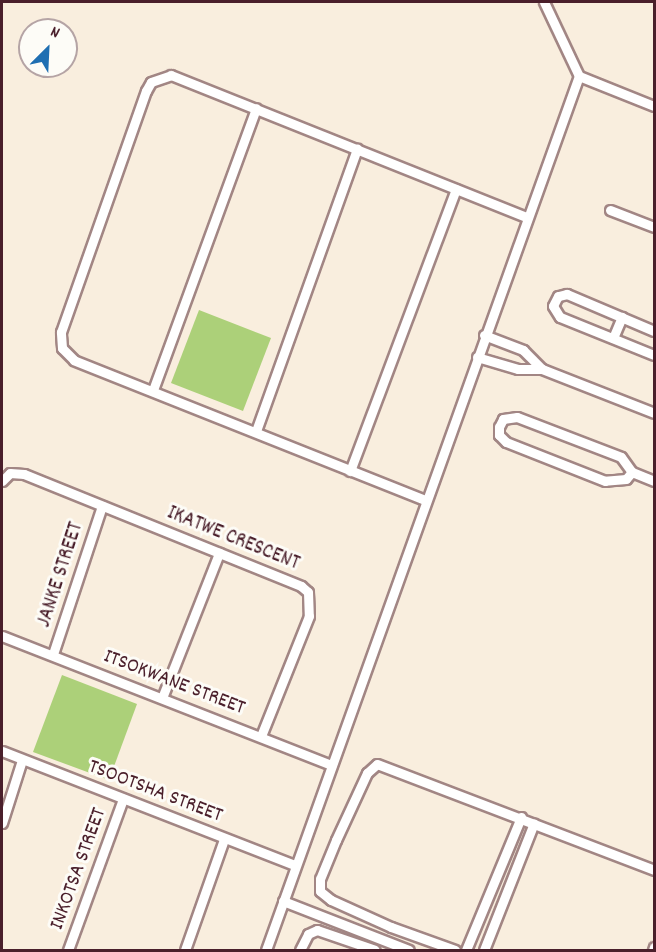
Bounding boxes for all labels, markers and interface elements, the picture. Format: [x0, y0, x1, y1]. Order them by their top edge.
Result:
north arrow [18, 18, 78, 78]
text: N [46, 21, 63, 45]
street label: IKATWE CRESCENT [163, 501, 303, 577]
street label: JANKE STREET [32, 519, 90, 631]
street label: ITSOKWANE STREET [100, 644, 248, 722]
street label: TSOOTSHA STREET [84, 755, 226, 829]
street label: INKOTSA STREET [45, 805, 113, 933]

